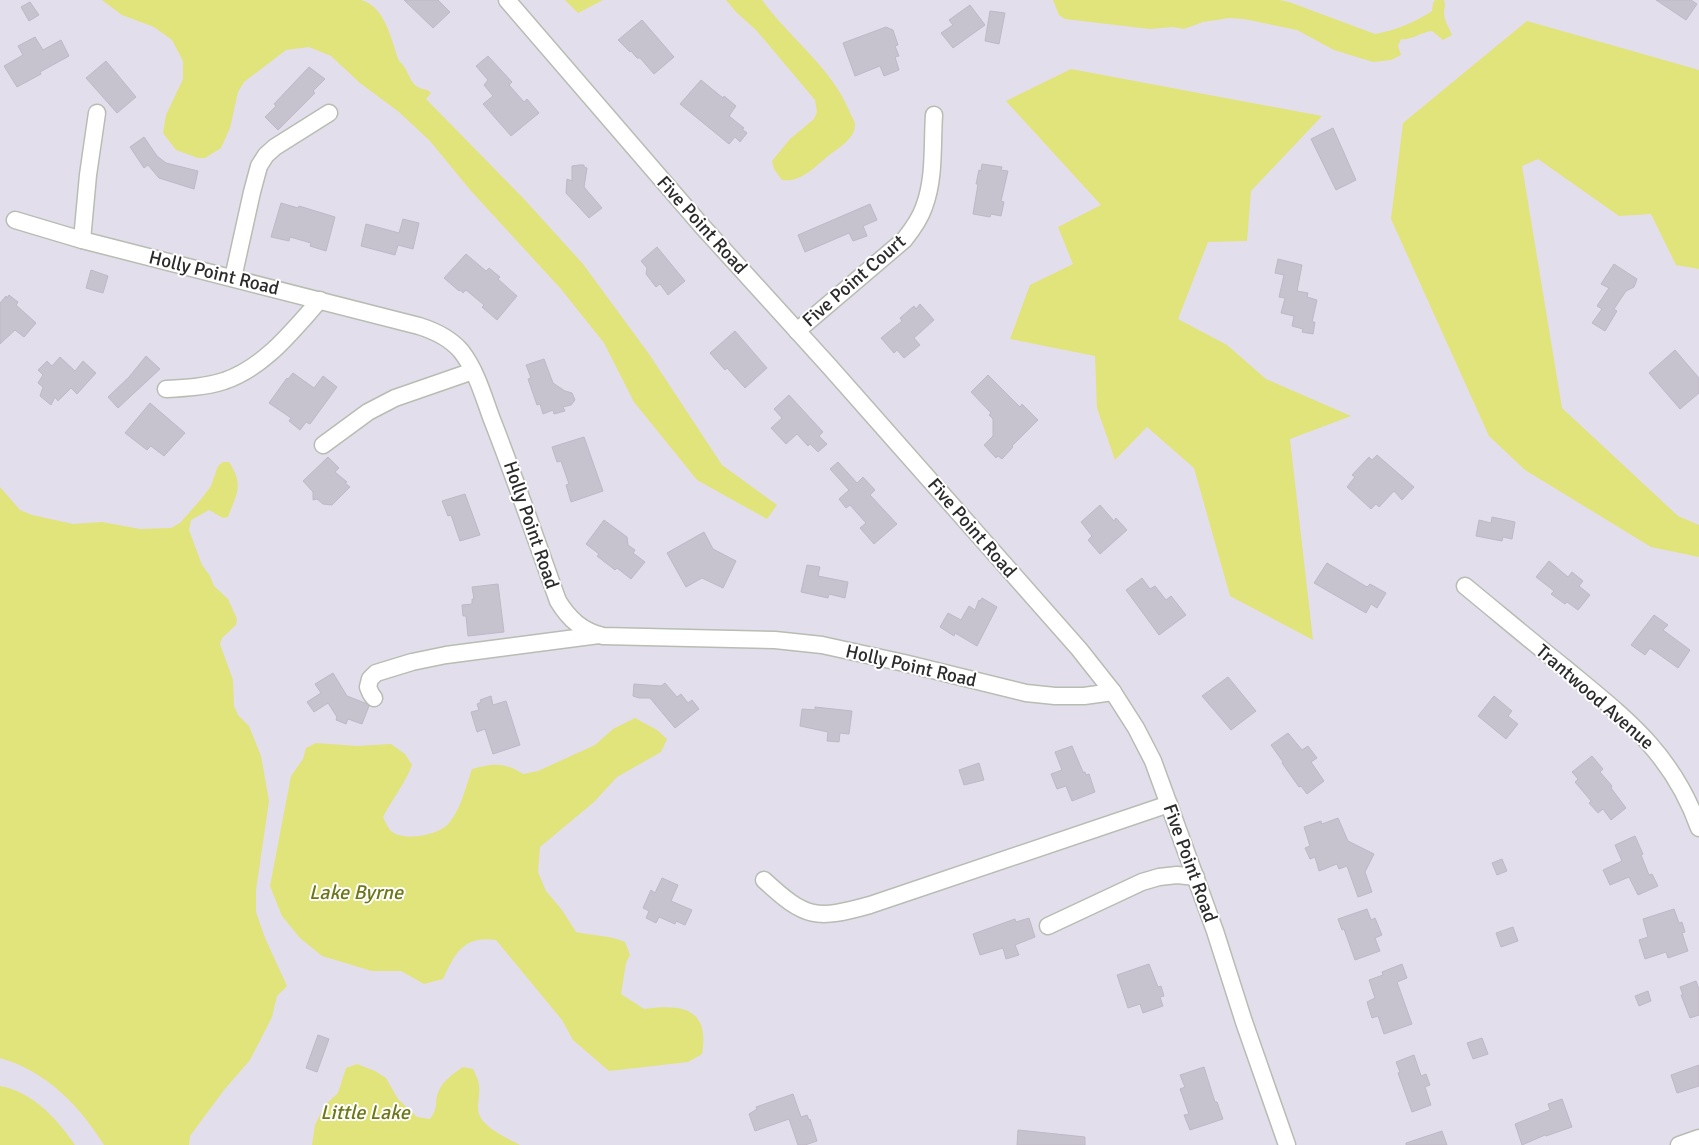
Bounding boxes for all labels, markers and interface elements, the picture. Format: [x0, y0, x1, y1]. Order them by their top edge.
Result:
street label: Five Point Road [652, 171, 752, 279]
street label: Five Point Court [797, 229, 911, 332]
street label: Holly Point Road [146, 245, 282, 301]
street label: Holly Point Road [498, 458, 564, 592]
street label: Five Point Road [922, 473, 1022, 583]
street label: Holly Point Road [843, 639, 979, 693]
street label: Trantwood Avenue [1531, 639, 1659, 755]
street label: Five Point Road [1157, 801, 1223, 925]
water label: Lake Byrne [309, 880, 404, 905]
water label: Little Lake [320, 1100, 411, 1125]

